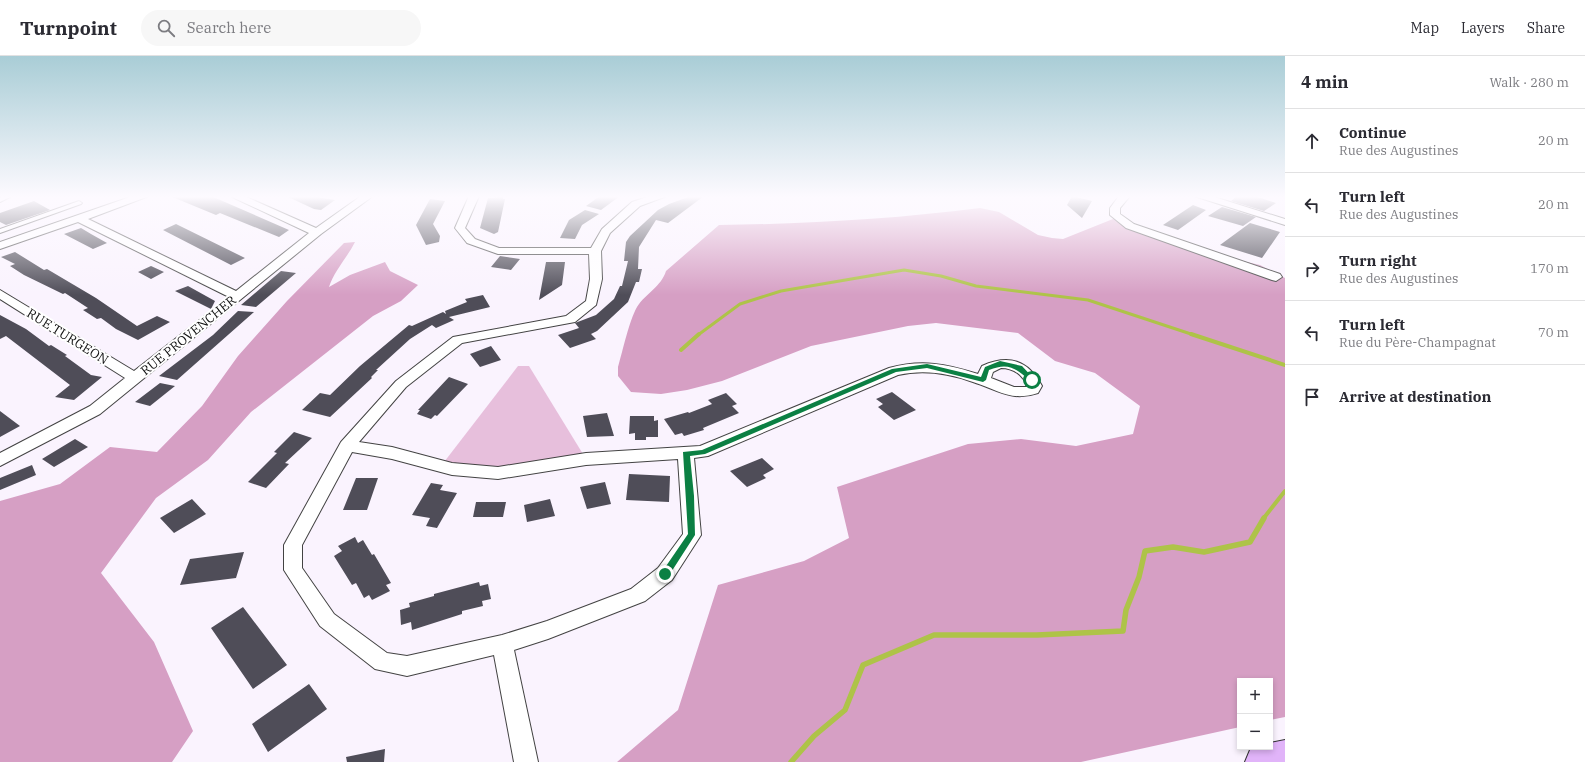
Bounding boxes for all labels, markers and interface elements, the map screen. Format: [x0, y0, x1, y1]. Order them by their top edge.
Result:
search box [141, 10, 421, 46]
text: Turnpoint [20, 16, 117, 40]
icon: search [155, 17, 177, 39]
text: Search here [187, 18, 271, 37]
text: Map [1411, 19, 1439, 37]
text: Layers [1461, 19, 1505, 37]
text: Share [1527, 19, 1565, 37]
text: 4 min [1301, 71, 1349, 93]
text: Walk · 280 m [1490, 74, 1569, 91]
text: Continue [1339, 123, 1406, 142]
icon: ahead [1301, 130, 1323, 152]
text: 20 m [1538, 132, 1569, 149]
text: Rue des Augustines [1339, 142, 1458, 159]
text: Turn left [1339, 187, 1405, 206]
icon: left [1301, 194, 1323, 216]
text: 20 m [1538, 196, 1569, 213]
text: Rue des Augustines [1339, 206, 1458, 223]
text: Turn right [1339, 251, 1417, 270]
icon: right [1301, 258, 1323, 280]
text: 170 m [1530, 260, 1569, 277]
text: Rue des Augustines [1339, 270, 1458, 287]
street label: RUE PROVENCHER [137, 291, 240, 379]
street label: RUE TURGEON [24, 305, 112, 368]
text: Turn left [1339, 315, 1405, 334]
icon: left [1301, 322, 1323, 344]
text: 70 m [1538, 324, 1569, 341]
text: Rue du Père-Champagnat [1339, 334, 1496, 351]
route start [1023, 371, 1041, 389]
icon: arrive [1301, 386, 1323, 408]
text: Arrive at destination [1339, 387, 1491, 406]
route end [656, 565, 674, 583]
map controls [1237, 678, 1273, 750]
button: + [1237, 678, 1273, 714]
button: − [1237, 714, 1273, 750]

